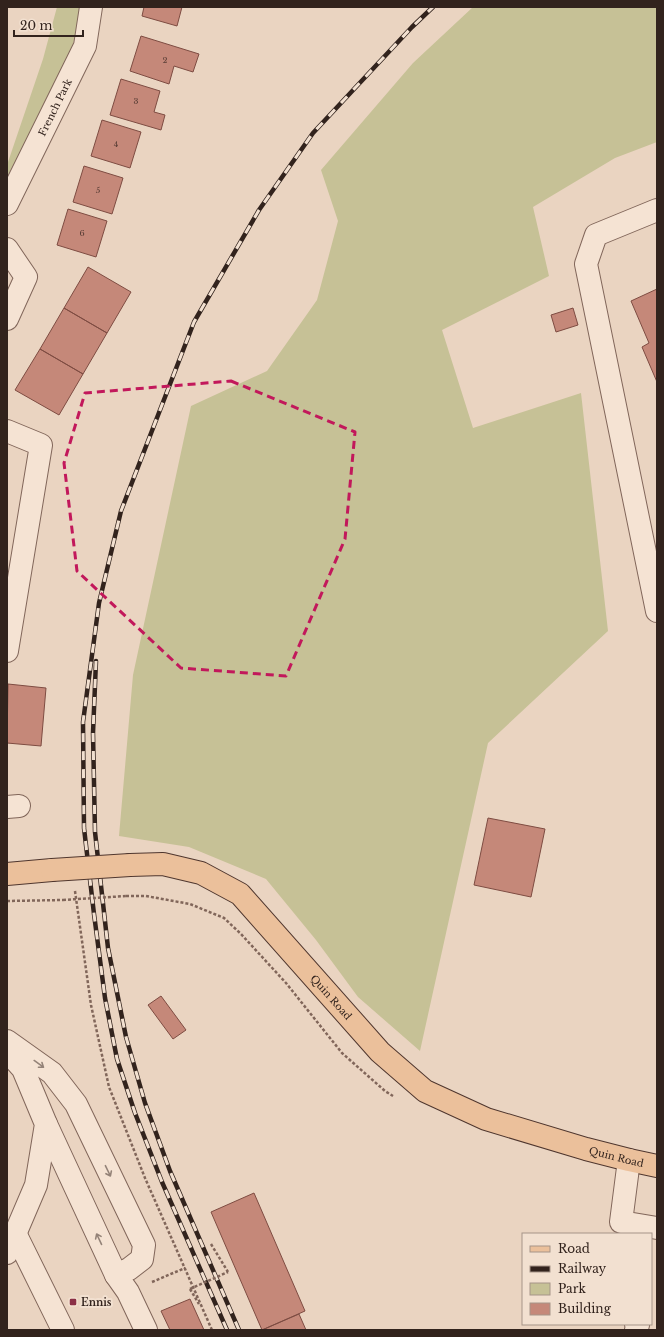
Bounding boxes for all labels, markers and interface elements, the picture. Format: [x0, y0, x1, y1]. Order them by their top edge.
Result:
scale bar [14, 12, 83, 38]
text: 20 m [20, 18, 52, 33]
house number: 2 [163, 55, 168, 65]
street label: French Park [35, 76, 75, 138]
house number: 3 [134, 96, 139, 106]
house number: 4 [114, 139, 119, 149]
house number: 5 [96, 185, 101, 195]
house number: 6 [79, 228, 85, 238]
street label: Quin Road [308, 972, 355, 1022]
one-way arrow [33, 1059, 44, 1068]
street label: Quin Road [588, 1144, 645, 1170]
one-way arrow [105, 1165, 112, 1177]
legend [522, 1233, 652, 1325]
one-way arrow [95, 1234, 102, 1246]
text: Road [558, 1241, 590, 1256]
text: Railway [558, 1261, 607, 1276]
text: Park [558, 1281, 586, 1296]
place label: Ennis [81, 1296, 112, 1309]
marker: Ennis [68, 1297, 78, 1307]
text: Building [558, 1301, 612, 1316]

